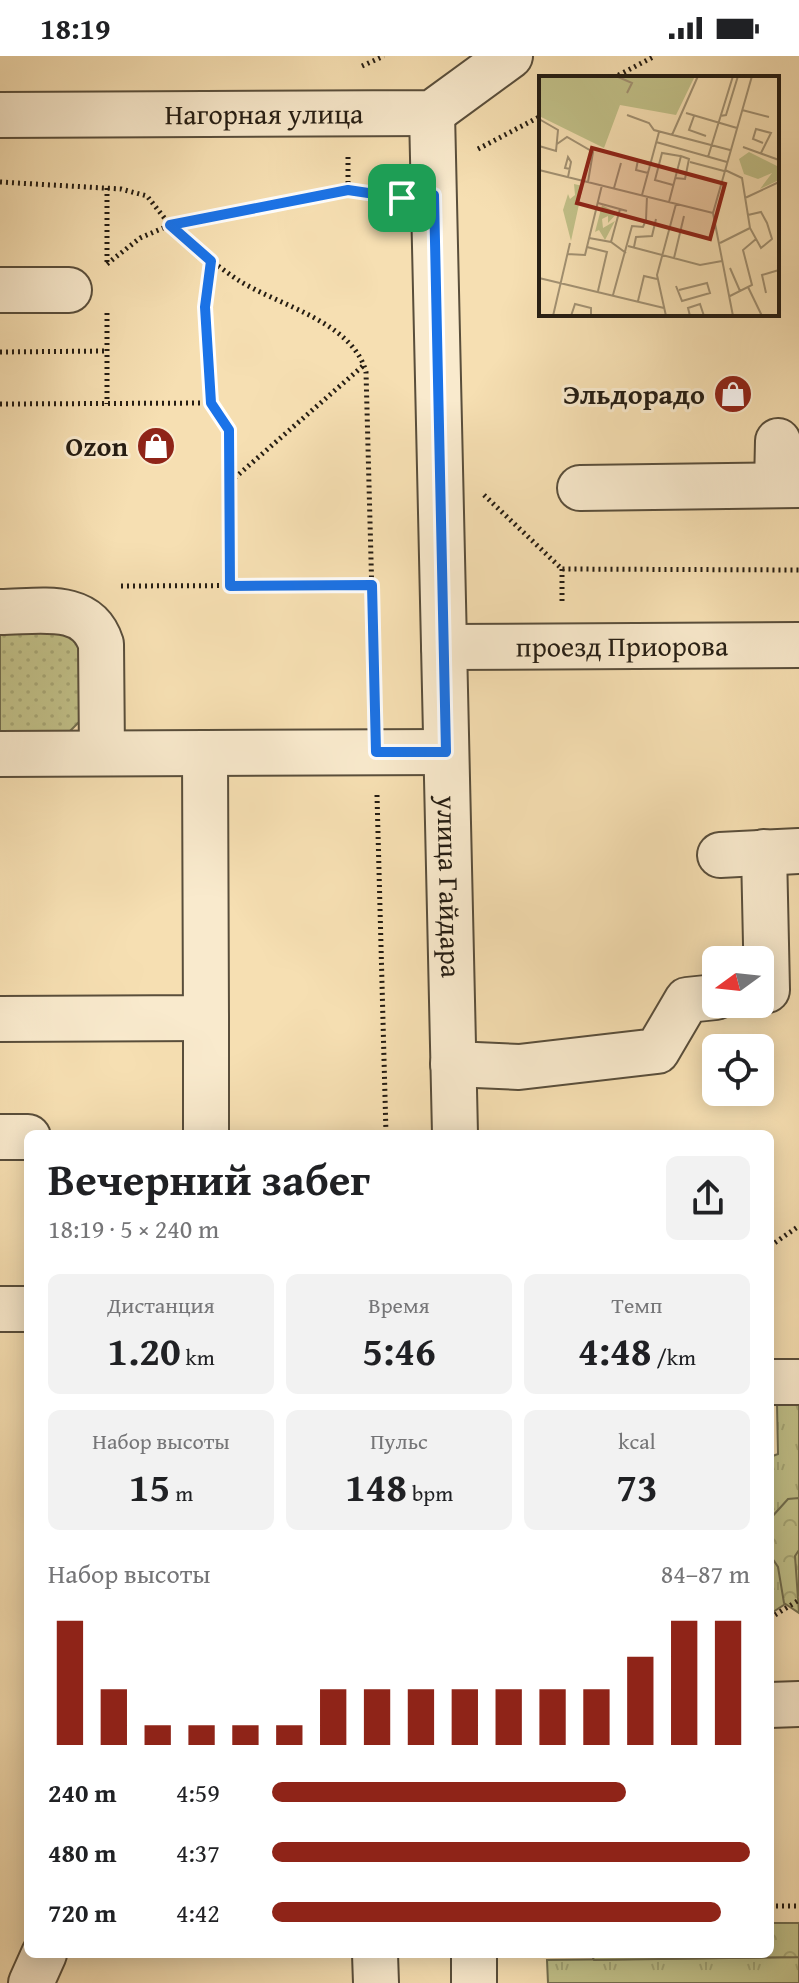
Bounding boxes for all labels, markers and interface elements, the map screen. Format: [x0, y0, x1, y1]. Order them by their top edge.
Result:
text: 18:19 [40, 6, 111, 50]
inset map [539, 76, 779, 316]
street label: Нагорная улица [165, 92, 364, 134]
pin [368, 164, 436, 232]
icon: arrive [380, 176, 424, 220]
place label: Эльдорадо [563, 373, 705, 414]
shop icon: Эльдорадо [712, 373, 754, 415]
place label: Ozon [66, 425, 128, 466]
shop icon: Ozon [135, 425, 177, 467]
street label: проезд Приорова [516, 624, 729, 667]
street label: улица Гайдара [427, 794, 472, 979]
north arrow [702, 946, 774, 1018]
map controls [702, 946, 774, 1106]
button: locate [702, 1034, 774, 1106]
text: Вечерний забег [48, 1147, 370, 1211]
button: share [666, 1156, 750, 1240]
text: 18:19 · 5 × 240 m [48, 1209, 219, 1248]
text: Дистанция [107, 1289, 215, 1321]
text: Время [368, 1289, 430, 1321]
text: Темп [612, 1289, 662, 1321]
text: 1.20 [107, 1321, 181, 1380]
text: 5:46 [362, 1321, 436, 1380]
text: 4:48 [578, 1321, 652, 1380]
text: km [181, 1341, 215, 1373]
text: /km [652, 1341, 696, 1373]
text: Набор высоты [92, 1425, 230, 1457]
text: Пульс [370, 1425, 428, 1457]
text: kcal [618, 1425, 656, 1457]
text: 15 [129, 1457, 170, 1516]
text: 148 [345, 1457, 407, 1516]
text: 73 [616, 1457, 658, 1516]
text: m [170, 1477, 193, 1509]
text: bpm [407, 1477, 453, 1509]
text: Набор высоты [48, 1554, 210, 1593]
text: 84–87 m [661, 1554, 750, 1593]
text: 240 m [48, 1773, 116, 1812]
text: 4:59 [176, 1773, 220, 1812]
text: 480 m [48, 1833, 116, 1872]
text: 4:37 [176, 1833, 220, 1872]
text: 720 m [48, 1893, 116, 1932]
text: 4:42 [176, 1893, 220, 1932]

